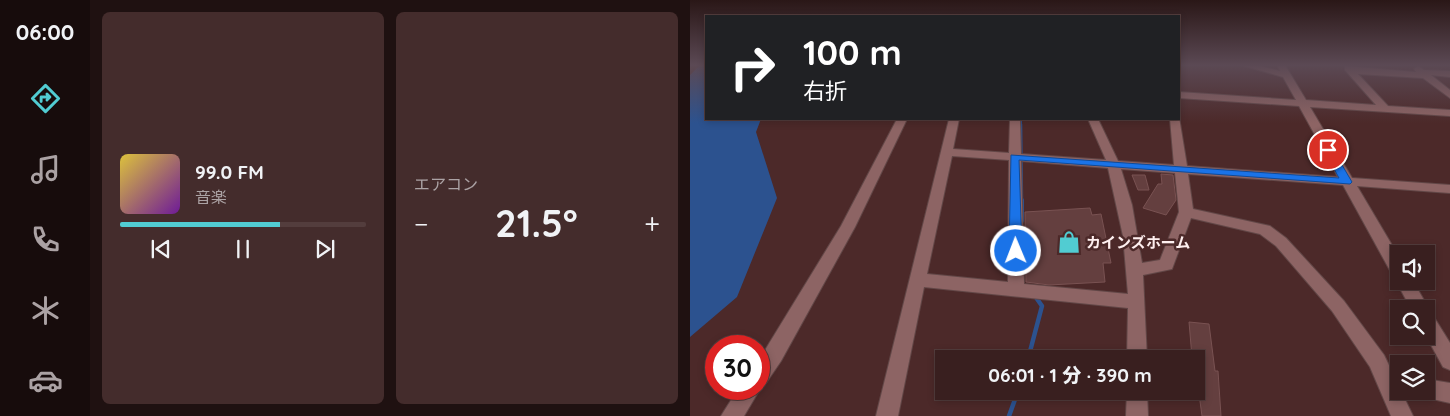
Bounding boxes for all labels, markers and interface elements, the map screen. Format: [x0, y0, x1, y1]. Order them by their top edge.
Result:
text: 06:00 [16, 18, 74, 46]
text: 100 m [803, 30, 902, 74]
icon: right [720, 35, 785, 100]
text: 右折 [803, 77, 847, 105]
icon: directions [28, 81, 63, 116]
pin [1307, 129, 1349, 171]
icon: arrive [1314, 136, 1342, 164]
icon: music [28, 152, 63, 187]
text: 99.0 FM [195, 160, 264, 184]
text: エアコン [414, 174, 478, 194]
text: 音楽 [195, 187, 227, 207]
text: 21.5° [495, 199, 578, 247]
text: − [414, 206, 429, 241]
text: + [644, 206, 660, 241]
icon: phone [28, 222, 63, 257]
position arrow [989, 224, 1041, 276]
shop icon: カインズホーム [1056, 229, 1082, 255]
place label: カインズホーム [1086, 233, 1190, 252]
icon: previous [147, 235, 175, 263]
icon: pause [229, 235, 257, 263]
icon: next [311, 235, 339, 263]
map controls [1390, 245, 1435, 400]
button: sound [1390, 245, 1435, 290]
icon: climate [28, 293, 63, 328]
button: search [1390, 300, 1435, 345]
speed limit sign: 30 [705, 335, 770, 400]
button: layers [1390, 355, 1435, 400]
icon: car [28, 363, 63, 398]
text: 06:01 · 1 分 · 390 m [988, 363, 1152, 387]

